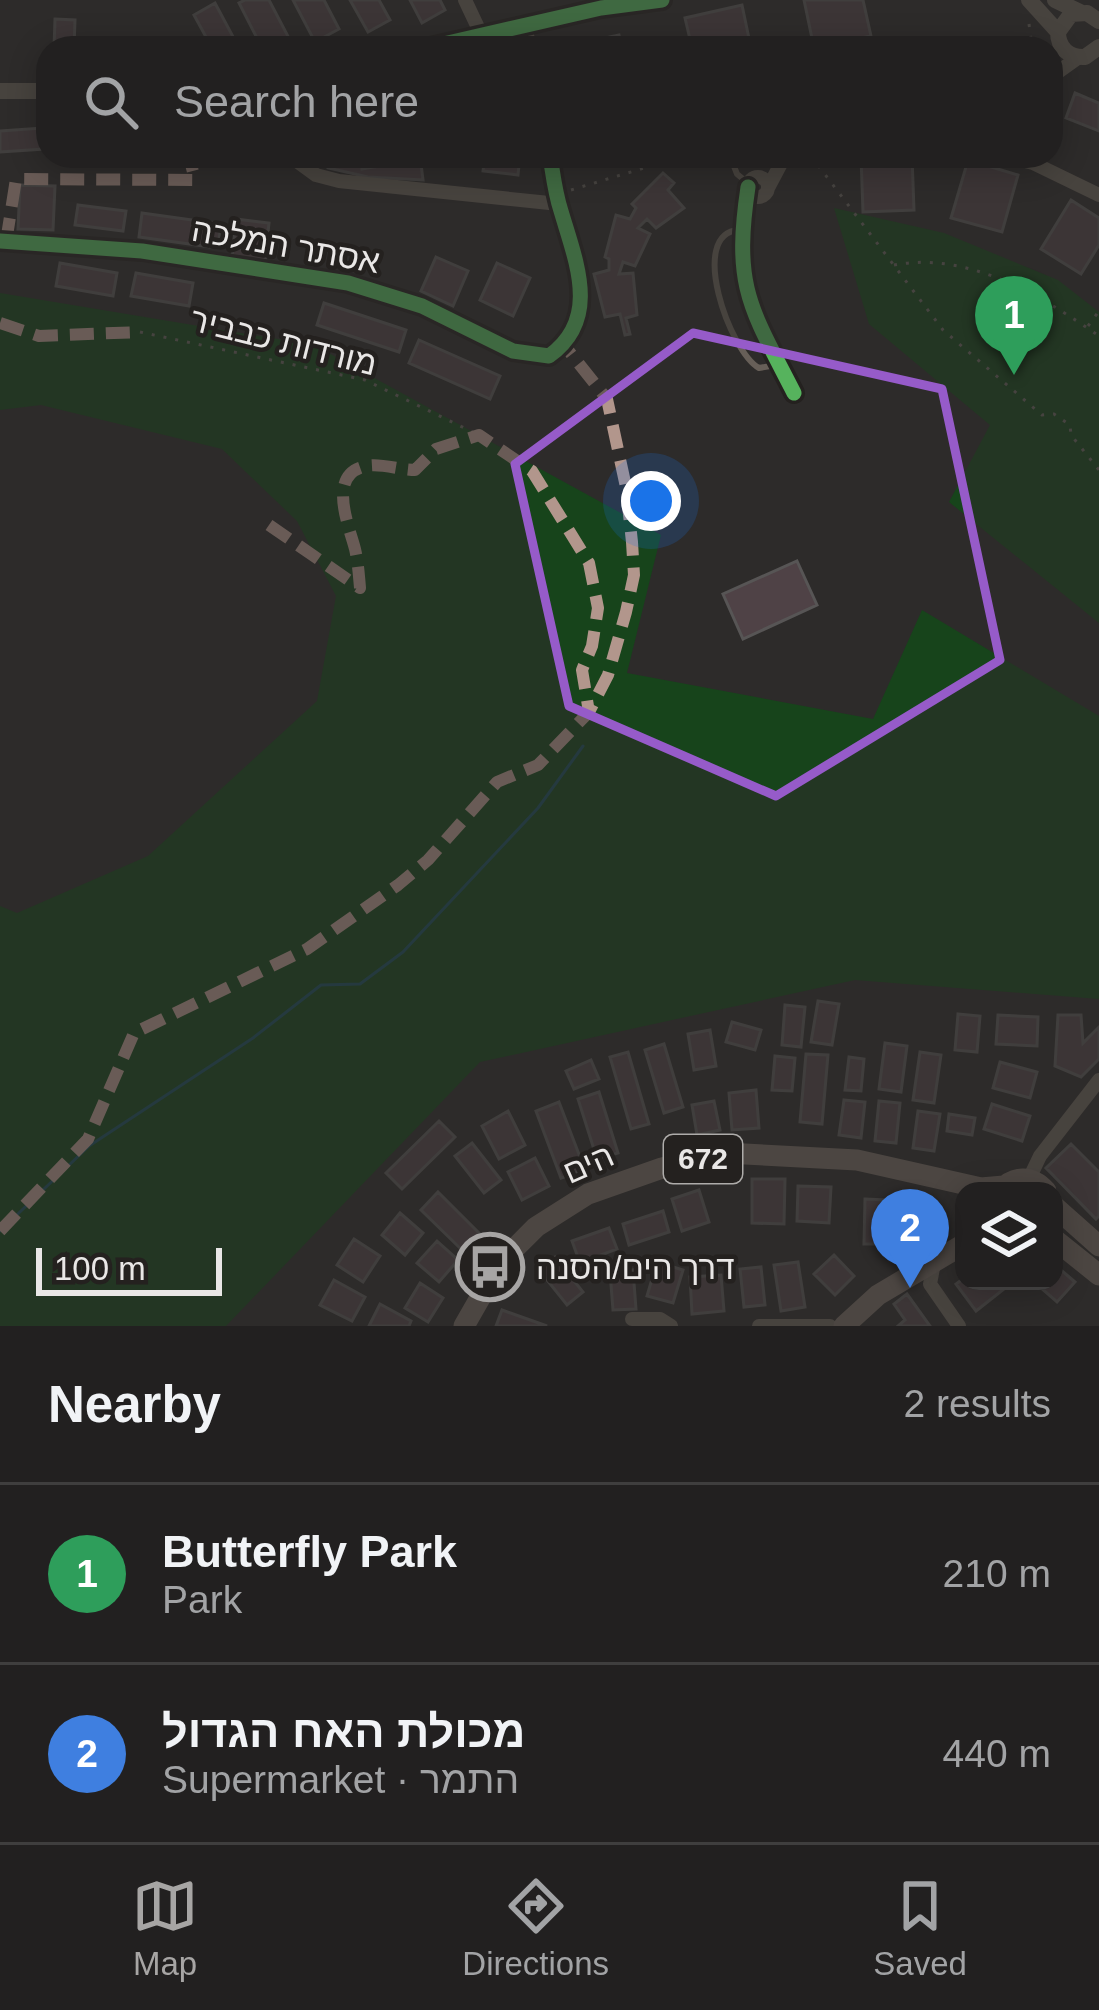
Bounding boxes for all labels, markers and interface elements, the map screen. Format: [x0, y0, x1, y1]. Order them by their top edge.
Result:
search box [36, 36, 1063, 168]
icon: search [78, 69, 144, 135]
text: Search here [174, 76, 419, 127]
street label: אסתר המלכה [189, 211, 383, 280]
pin: 1 [975, 276, 1053, 375]
street label: מורדות כבביר [187, 300, 381, 383]
your location [621, 471, 681, 531]
road number: 672 [664, 1135, 742, 1183]
street label: הים [557, 1136, 619, 1191]
map controls [955, 1182, 1063, 1290]
button: layers [955, 1182, 1063, 1290]
pin: 2 [871, 1189, 949, 1288]
bus stop icon: דרך הים/הסנה [455, 1232, 525, 1302]
scale bar [36, 1242, 222, 1295]
place label: דרך הים/הסנה [536, 1249, 734, 1286]
text: 100 m [54, 1250, 146, 1287]
text: Nearby [48, 1376, 221, 1433]
text: 2 results [904, 1382, 1051, 1425]
text: Butterfly Park [162, 1526, 457, 1577]
text: 1 [76, 1552, 98, 1595]
text: 210 m [943, 1552, 1051, 1595]
text: Park [162, 1578, 242, 1621]
text: מכולת האח הגדול [162, 1706, 525, 1757]
text: 2 [76, 1732, 98, 1775]
text: 440 m [943, 1732, 1051, 1775]
text: Supermarket · התמר [162, 1758, 519, 1801]
tab: Map [132, 1873, 198, 1983]
tab: Directions [462, 1873, 609, 1983]
tab: Saved [873, 1873, 967, 1983]

